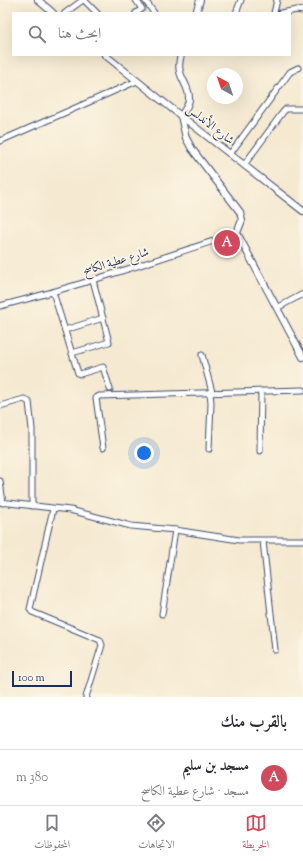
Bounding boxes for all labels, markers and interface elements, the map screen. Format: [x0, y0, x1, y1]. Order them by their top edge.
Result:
search box [12, 12, 291, 56]
icon: search [26, 23, 48, 45]
text: ابحث هنا [58, 24, 101, 45]
north arrow [207, 68, 243, 104]
street label: شارع الأندلس [182, 100, 239, 150]
pin: A [214, 228, 240, 258]
street label: شارع عطية الكاسح [81, 243, 152, 282]
your location [134, 443, 154, 463]
scale bar [12, 669, 72, 688]
text: 100 m [18, 670, 45, 686]
text: بالقرب منك [221, 711, 287, 735]
text: مسجد بن سليم [182, 756, 249, 777]
text: 380 m [16, 769, 48, 787]
text: A [269, 769, 279, 787]
text: مسجد · شارع عطية الكاسح [141, 783, 249, 801]
tab: المحفوظات [34, 812, 70, 855]
tab: الاتجاهات [138, 812, 175, 855]
tab: الخريطة [242, 812, 269, 855]

